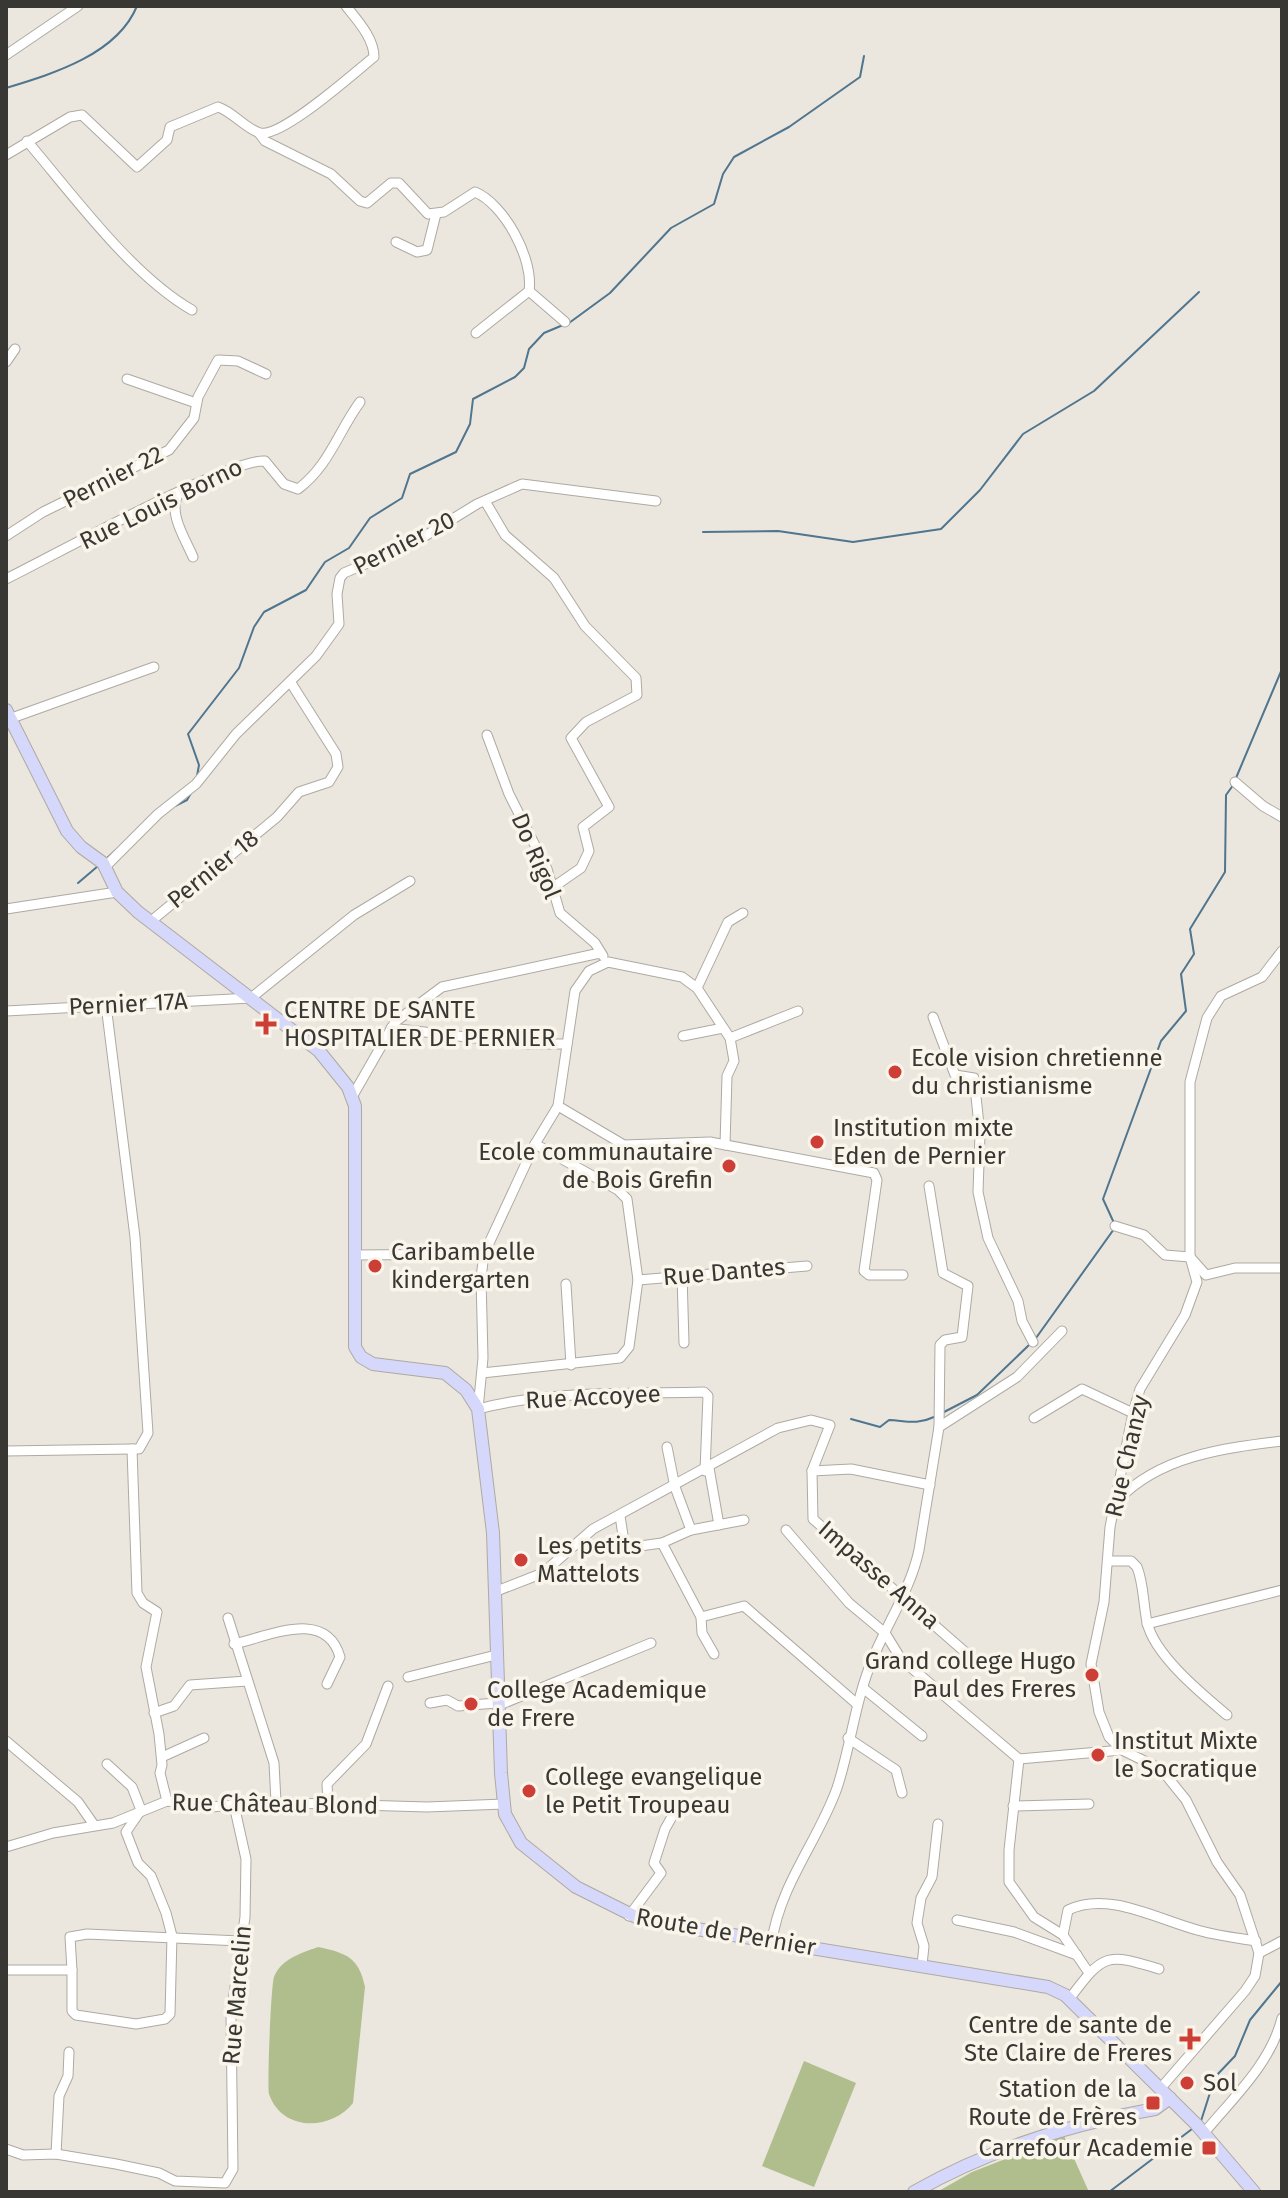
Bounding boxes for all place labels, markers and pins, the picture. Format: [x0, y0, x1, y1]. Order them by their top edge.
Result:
place label: CENTRE DE SANTE HOSPITALIER DE PERNIER [284, 996, 556, 1052]
marker: CENTRE DE SANTE HOSPITALIER DE PERNIER [255, 1013, 277, 1035]
place label: Ecole vision chretienne du christianisme [911, 1044, 1163, 1100]
marker: Ecole vision chretienne du christianisme [886, 1063, 904, 1081]
place label: Institution mixte Eden de Pernier [833, 1114, 1014, 1170]
marker: Institution mixte Eden de Pernier [808, 1133, 826, 1151]
place label: Ecole communautaire de Bois Grefin [478, 1138, 713, 1194]
marker: Ecole communautaire de Bois Grefin [720, 1157, 738, 1175]
place label: Caribambelle kindergarten [391, 1238, 535, 1294]
marker: Caribambelle kindergarten [366, 1257, 384, 1275]
place label: Les petits Mattelots [537, 1532, 642, 1588]
marker: Les petits Mattelots [512, 1551, 530, 1569]
place label: Grand college Hugo Paul des Freres [865, 1647, 1076, 1703]
marker: Grand college Hugo Paul des Freres [1083, 1666, 1101, 1684]
place label: College Academique de Frere [487, 1676, 707, 1732]
marker: College Academique de Frere [462, 1695, 480, 1713]
place label: Institut Mixte le Socratique [1114, 1727, 1258, 1783]
marker: Institut Mixte le Socratique [1089, 1746, 1107, 1764]
place label: College evangelique le Petit Troupeau [545, 1763, 762, 1819]
marker: College evangelique le Petit Troupeau [520, 1782, 538, 1800]
place label: Centre de sante de Ste Claire de Freres [964, 2011, 1172, 2067]
marker: Centre de sante de Ste Claire de Freres [1179, 2028, 1201, 2050]
place label: Sol [1203, 2069, 1237, 2097]
marker: Sol [1178, 2074, 1196, 2092]
place label: Station de la Route de Frères [968, 2075, 1137, 2131]
marker: Station de la Route de Frères [1144, 2094, 1162, 2112]
place label: Carrefour Academie [979, 2134, 1193, 2162]
marker: Carrefour Academie [1200, 2139, 1218, 2157]

